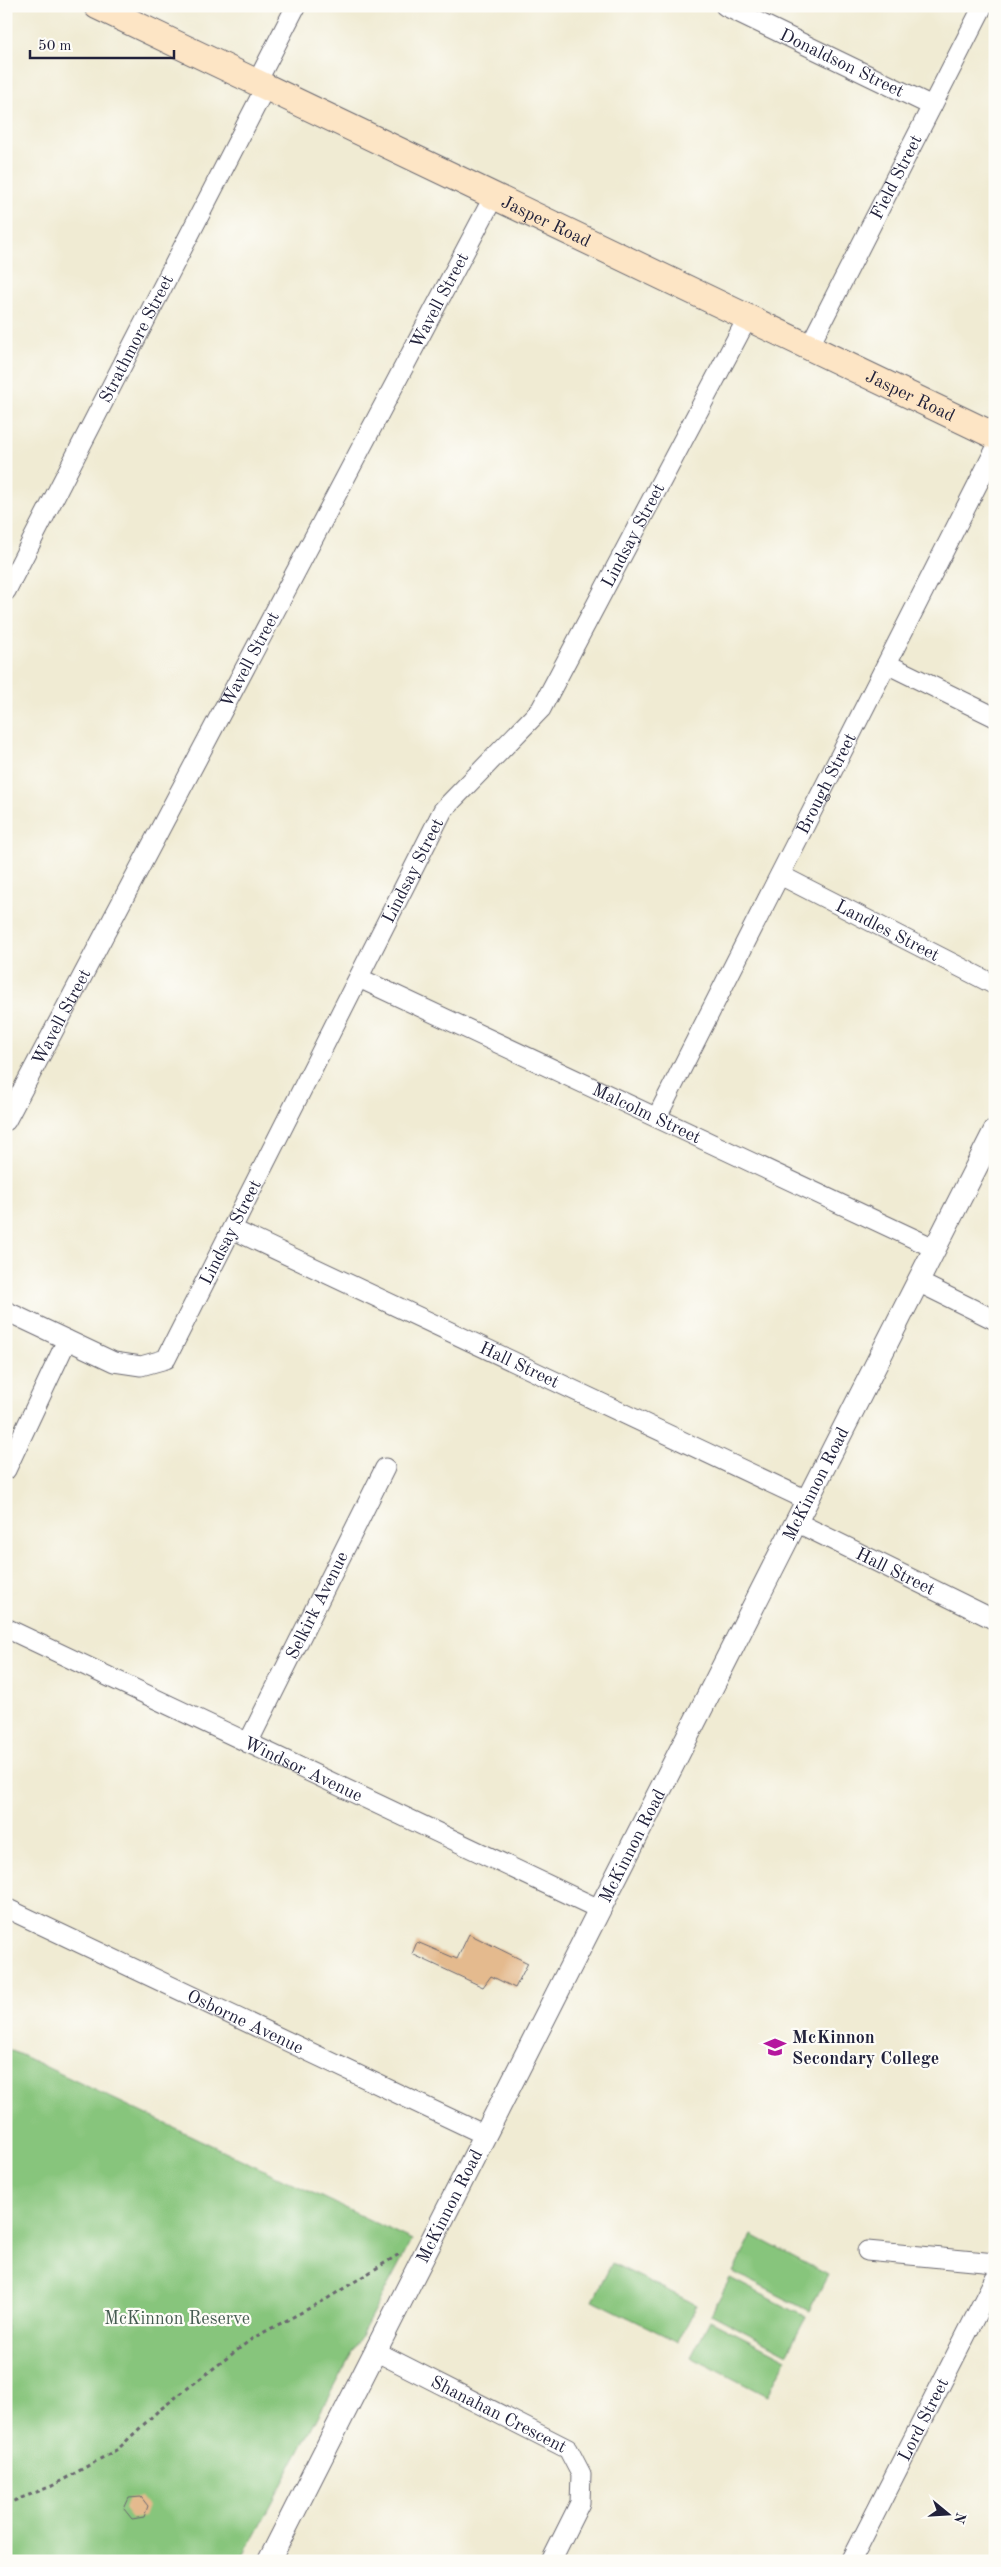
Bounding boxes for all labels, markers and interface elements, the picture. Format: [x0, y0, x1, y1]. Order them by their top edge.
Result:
street label: Donaldson Street [777, 26, 906, 101]
scale bar [30, 28, 174, 60]
text: 50 m [38, 39, 72, 54]
street label: Field Street [868, 132, 926, 223]
street label: Jasper Road [498, 193, 593, 251]
street label: Wavell Street [407, 250, 473, 352]
street label: Strathmore Street [96, 272, 177, 406]
street label: Jasper Road [863, 367, 958, 425]
street label: Lindsay Street [599, 481, 668, 591]
street label: Wavell Street [218, 609, 283, 711]
street label: Brough Street [794, 730, 860, 837]
street label: Lindsay Street [380, 815, 447, 926]
street label: Landles Street [832, 897, 942, 965]
street label: Wavell Street [29, 966, 95, 1068]
street label: Malcolm Street [589, 1081, 703, 1147]
street label: Lindsay Street [197, 1177, 265, 1288]
street label: Hall Street [477, 1339, 562, 1392]
street label: McKinnon Road [780, 1424, 853, 1544]
street label: Hall Street [853, 1545, 938, 1599]
street label: Selkirk Avenue [283, 1549, 352, 1662]
street label: Windsor Avenue [241, 1734, 365, 1806]
street label: McKinnon Road [596, 1787, 669, 1906]
street label: Osborne Avenue [184, 1987, 306, 2058]
place label: McKinnon Secondary College [792, 2029, 939, 2068]
school or university icon: McKinnon Secondary College [762, 2034, 788, 2060]
street label: McKinnon Road [414, 2147, 486, 2266]
park label: McKinnon Reserve [104, 2310, 250, 2328]
street label: Shanahan Crescent [428, 2373, 569, 2457]
street label: Lord Street [895, 2375, 953, 2464]
north arrow [924, 2490, 974, 2540]
text: N [951, 2510, 968, 2525]

